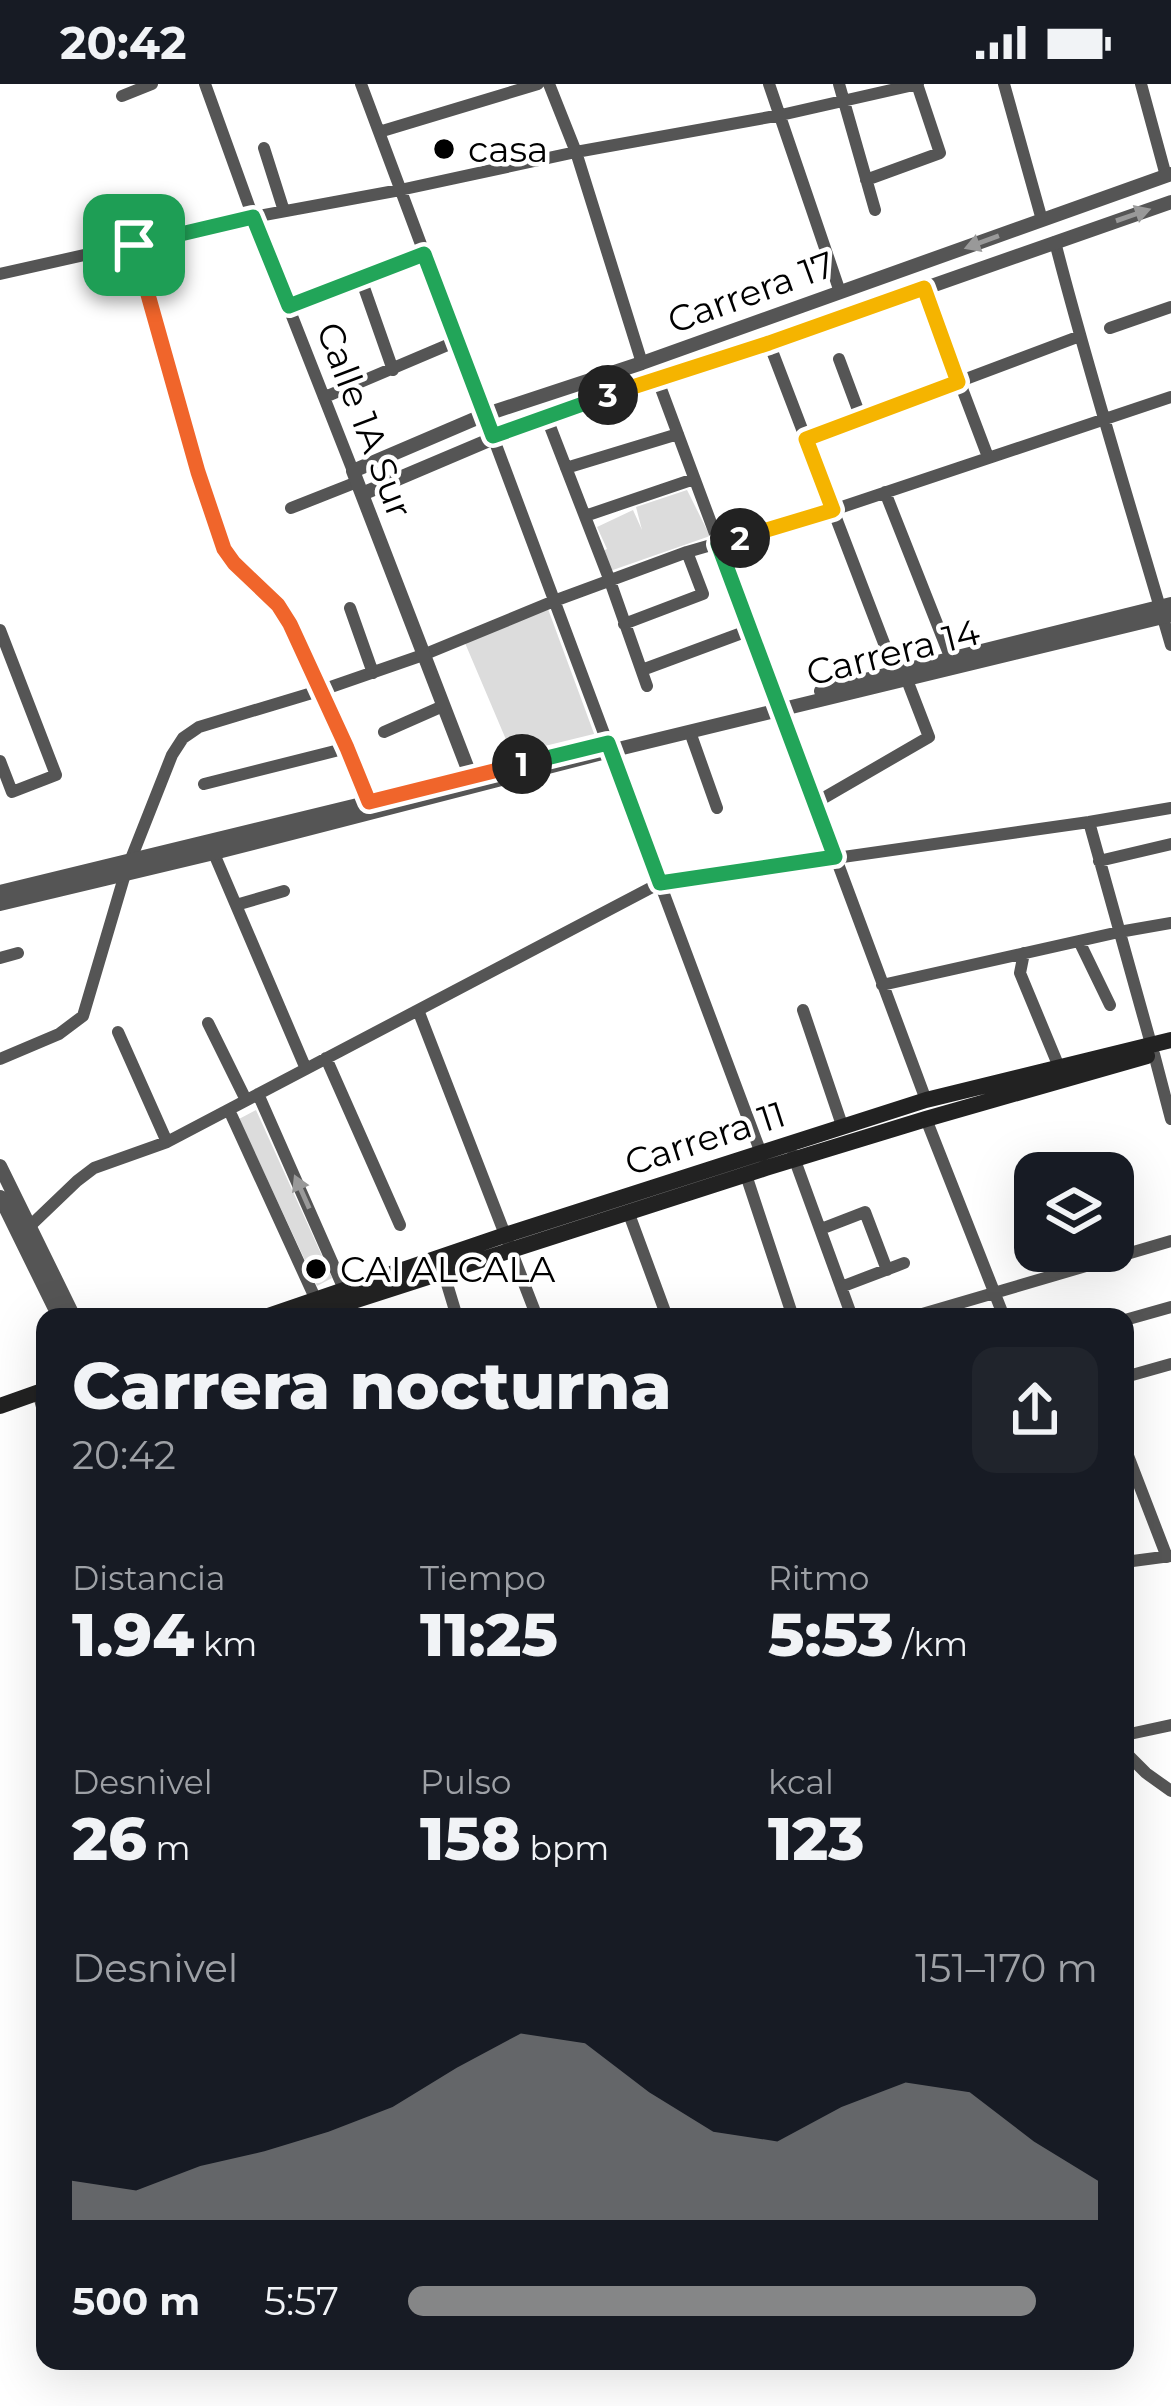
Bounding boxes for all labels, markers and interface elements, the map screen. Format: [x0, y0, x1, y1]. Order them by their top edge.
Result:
text: 20:42 [60, 15, 186, 70]
place label: casa [468, 127, 548, 171]
marker: casa [431, 136, 457, 162]
pin [83, 194, 185, 296]
one-way arrow [1116, 205, 1152, 224]
icon: arrive [101, 212, 167, 278]
one-way arrow [963, 234, 999, 252]
street label: Carrera 17 [662, 242, 840, 342]
street label: Calle 1A Sur [308, 316, 422, 524]
pin: 3 [578, 365, 638, 425]
text: 3 [598, 375, 618, 415]
pin: 2 [710, 508, 770, 568]
text: 2 [730, 518, 750, 558]
street label: Carrera 14 [802, 609, 984, 695]
pin: 1 [492, 734, 552, 794]
text: 1 [516, 744, 528, 784]
street label: Carrera 11 [619, 1091, 791, 1185]
map controls [1014, 1152, 1134, 1272]
button: layers [1014, 1152, 1134, 1272]
one-way arrow [291, 1174, 311, 1209]
place label: CAI ALCALA [340, 1247, 555, 1291]
marker: CAI ALCALA [303, 1256, 329, 1282]
text: Carrera nocturna [72, 1345, 672, 1426]
button: share [972, 1347, 1098, 1473]
text: 20:42 [72, 1431, 176, 1479]
text: Distancia [72, 1558, 225, 1598]
text: Tiempo [420, 1558, 546, 1598]
text: Ritmo [768, 1558, 870, 1598]
text: 1.94 [72, 1598, 194, 1671]
text: 11:25 [420, 1598, 558, 1671]
text: 5:53 [768, 1598, 894, 1671]
text: km [194, 1624, 257, 1664]
text: /km [894, 1624, 968, 1664]
text: Desnivel [72, 1762, 213, 1802]
text: Pulso [420, 1762, 512, 1802]
text: kcal [768, 1762, 834, 1802]
text: 26 [72, 1802, 147, 1875]
text: 158 [420, 1802, 521, 1875]
text: 123 [768, 1802, 864, 1875]
text: m [147, 1828, 191, 1868]
text: bpm [521, 1828, 609, 1868]
text: Desnivel [72, 1944, 238, 1992]
text: 151–170 m [915, 1944, 1098, 1992]
text: 500 m [72, 2277, 200, 2325]
text: 5:57 [264, 2277, 339, 2325]

